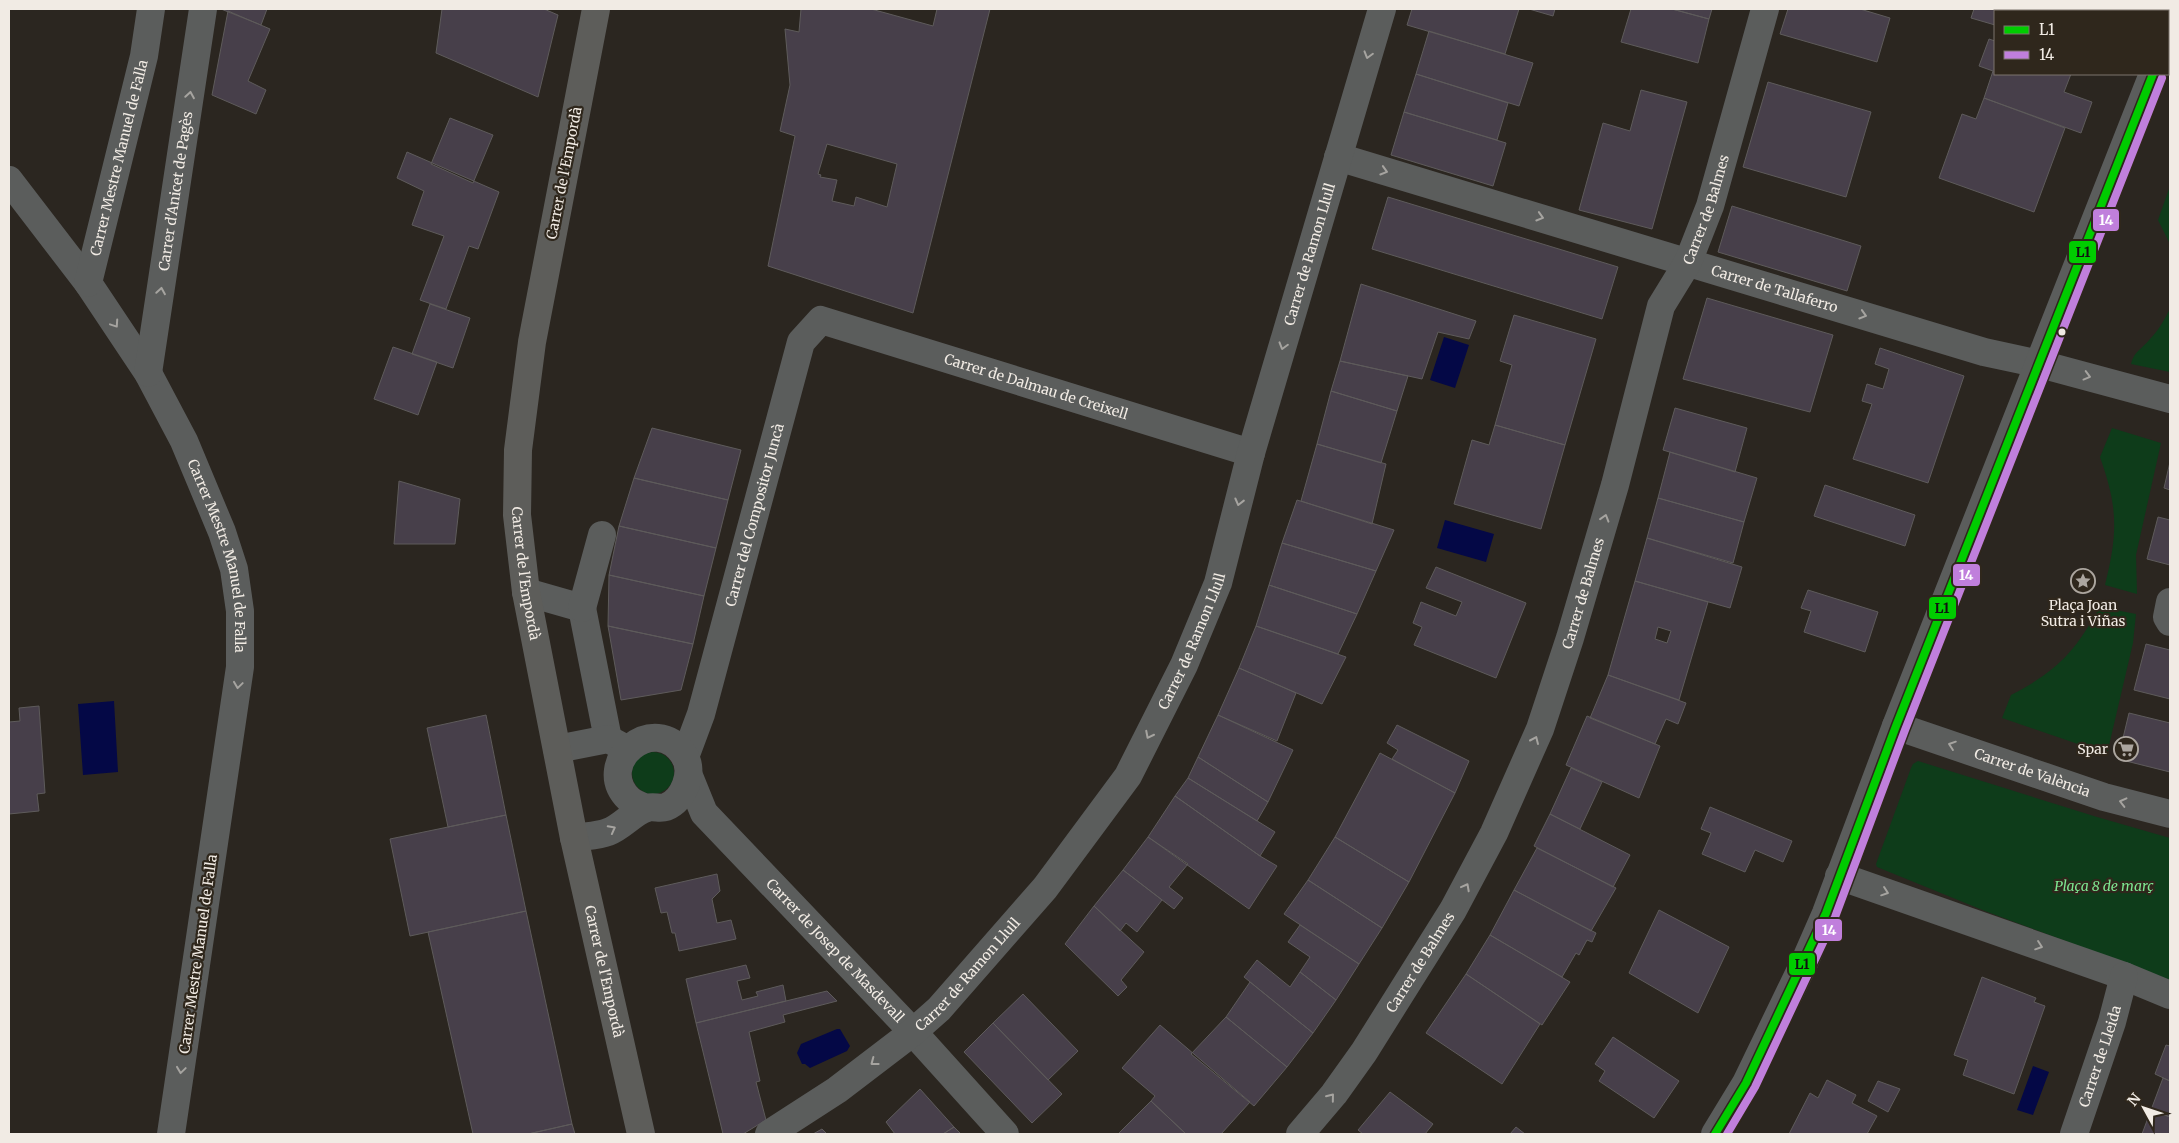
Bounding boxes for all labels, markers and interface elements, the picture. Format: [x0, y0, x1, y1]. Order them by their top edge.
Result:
legend [1994, 10, 2169, 75]
text: L1 [2039, 20, 2055, 39]
text: 14 [2039, 45, 2054, 64]
one-way arrow [1363, 51, 1373, 59]
street label: Carrer Mestre Manuel de Falla [86, 57, 152, 258]
one-way arrow [184, 91, 195, 99]
street label: Carrer de l'Empordà [542, 105, 586, 241]
street label: Carrer d'Anicet de Pagès [155, 110, 196, 272]
street label: Carrer de Balmes [1679, 152, 1733, 267]
one-way arrow [1380, 166, 1388, 176]
street label: Carrer de Ramon Llull [1280, 180, 1339, 328]
line badge: 14 [2092, 208, 2120, 232]
text: 14 [2099, 211, 2113, 229]
one-way arrow [1536, 212, 1544, 222]
line badge: L1 [2068, 240, 2097, 264]
text: L1 [2075, 243, 2091, 261]
street label: Carrer de Tallaferro [1709, 261, 1840, 316]
one-way arrow [155, 286, 165, 295]
one-way arrow [1859, 310, 1867, 320]
one-way arrow [109, 318, 118, 327]
unlabelled marker [2057, 327, 2067, 337]
one-way arrow [1278, 341, 1288, 349]
street label: Carrer de Dalmau de Creixell [942, 350, 1131, 424]
one-way arrow [2083, 370, 2092, 381]
street label: Carrer del Compositor Juncà [721, 421, 788, 608]
street label: Carrer Mestre Manuel de Falla [184, 456, 249, 653]
one-way arrow [1234, 498, 1244, 506]
street label: Carrer de l'Empordà [508, 507, 544, 642]
one-way arrow [1600, 515, 1610, 523]
street label: Carrer de Balmes [1558, 535, 1608, 651]
line badge: 14 [1952, 563, 1981, 587]
text: 14 [1959, 566, 1973, 584]
place icon: Plaça Joan Sutra i Viñas [2070, 568, 2096, 594]
street label: Carrer de Ramon Llull [1154, 570, 1229, 713]
line badge: L1 [1928, 596, 1957, 620]
place label: Plaça Joan Sutra i Viñas [2041, 596, 2125, 630]
text: L1 [1934, 599, 1950, 617]
one-way arrow [233, 680, 243, 689]
one-way arrow [1145, 729, 1155, 738]
one-way arrow [1529, 736, 1540, 745]
supermarket icon: Spar [2113, 736, 2139, 762]
place label: Spar [2077, 740, 2108, 758]
one-way arrow [1949, 741, 1957, 751]
street label: Carrer de València [1972, 744, 2093, 801]
one-way arrow [2118, 797, 2127, 808]
one-way arrow [607, 825, 616, 835]
street label: Carrer Mestre Manuel de Falla [175, 853, 221, 1055]
street label: Carrer de Josep de Masdevall [762, 875, 909, 1027]
park label: Plaça 8 de març [2054, 877, 2154, 895]
one-way arrow [1460, 883, 1470, 892]
one-way arrow [1881, 886, 1889, 896]
street label: Carrer de l'Empordà [581, 904, 628, 1040]
street label: Carrer de Balmes [1382, 909, 1459, 1016]
street label: Carrer de Ramon Llull [911, 913, 1024, 1035]
line badge: 14 [1814, 918, 1843, 942]
text: 14 [1822, 921, 1836, 939]
one-way arrow [2034, 940, 2042, 950]
line badge: L1 [1788, 952, 1816, 976]
text: L1 [1794, 955, 1810, 973]
street label: Carrer de Lleida [2075, 1003, 2125, 1109]
one-way arrow [871, 1056, 880, 1064]
one-way arrow [176, 1066, 186, 1075]
north arrow [2119, 1083, 2169, 1133]
text: N [2124, 1090, 2144, 1110]
one-way arrow [1326, 1094, 1334, 1103]

